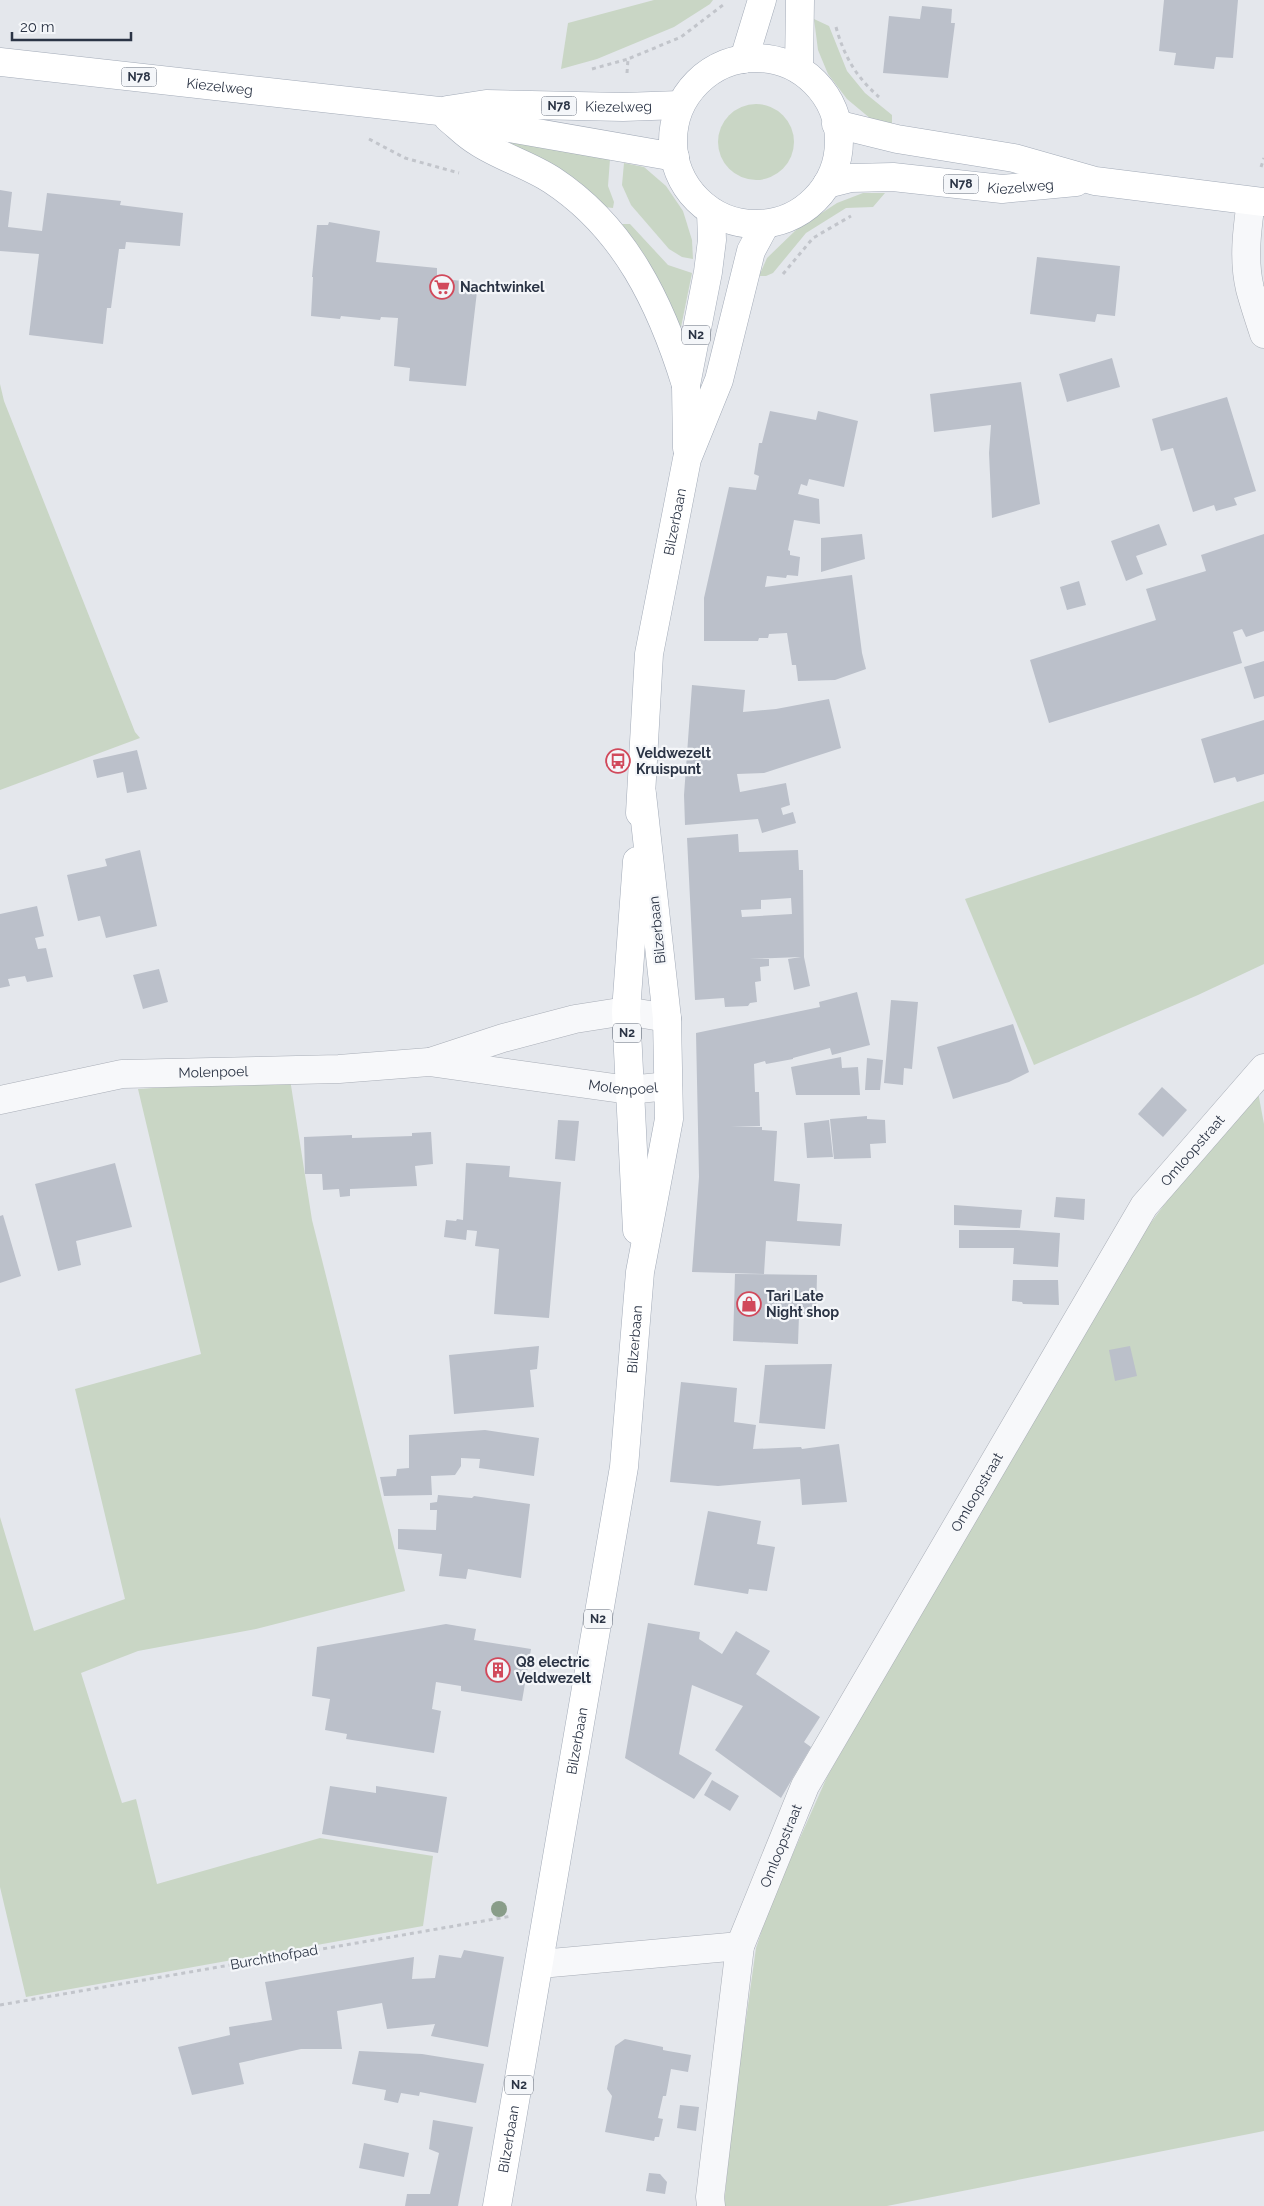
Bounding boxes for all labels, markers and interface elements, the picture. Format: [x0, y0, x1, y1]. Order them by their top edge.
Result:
scale bar [12, 10, 131, 42]
text: 20 m [20, 18, 55, 36]
road number: N78 [122, 68, 156, 86]
street label: Kiezelweg [186, 75, 254, 98]
road number: N78 [542, 96, 576, 115]
street label: Kiezelweg [585, 98, 652, 115]
road number: N78 [944, 174, 978, 193]
street label: Kiezelweg [986, 176, 1054, 197]
supermarket icon: Nachtwinkel [429, 274, 455, 300]
place label: Nachtwinkel [460, 279, 545, 295]
road number: N2 [682, 326, 710, 344]
street label: Bilzerbaan [660, 487, 689, 557]
place label: Veldwezelt Kruispunt [636, 745, 712, 777]
bus stop icon: Veldwezelt Kruispunt [605, 748, 631, 774]
street label: Bilzerbaan [645, 895, 669, 965]
road number: N2 [613, 1024, 641, 1042]
street label: Molenpoel [178, 1063, 248, 1081]
street label: Molenpoel [587, 1076, 659, 1098]
street label: Omloopstraat [1157, 1111, 1228, 1189]
place label: Tari Late Night shop [766, 1288, 839, 1320]
shop icon: Tari Late Night shop [736, 1291, 762, 1317]
street label: Bilzerbaan [624, 1305, 645, 1374]
street label: Omloopstraat [947, 1449, 1006, 1534]
road number: N2 [584, 1610, 612, 1628]
place label: Q8 electric Veldwezelt [516, 1654, 592, 1686]
building icon: Q8 electric Veldwezelt [485, 1657, 511, 1683]
street label: Bilzerbaan [563, 1706, 591, 1776]
street label: Omloopstraat [757, 1801, 805, 1890]
street label: Burchthofpad [229, 1941, 319, 1973]
road number: N2 [505, 2076, 533, 2094]
street label: Bilzerbaan [495, 2104, 522, 2174]

